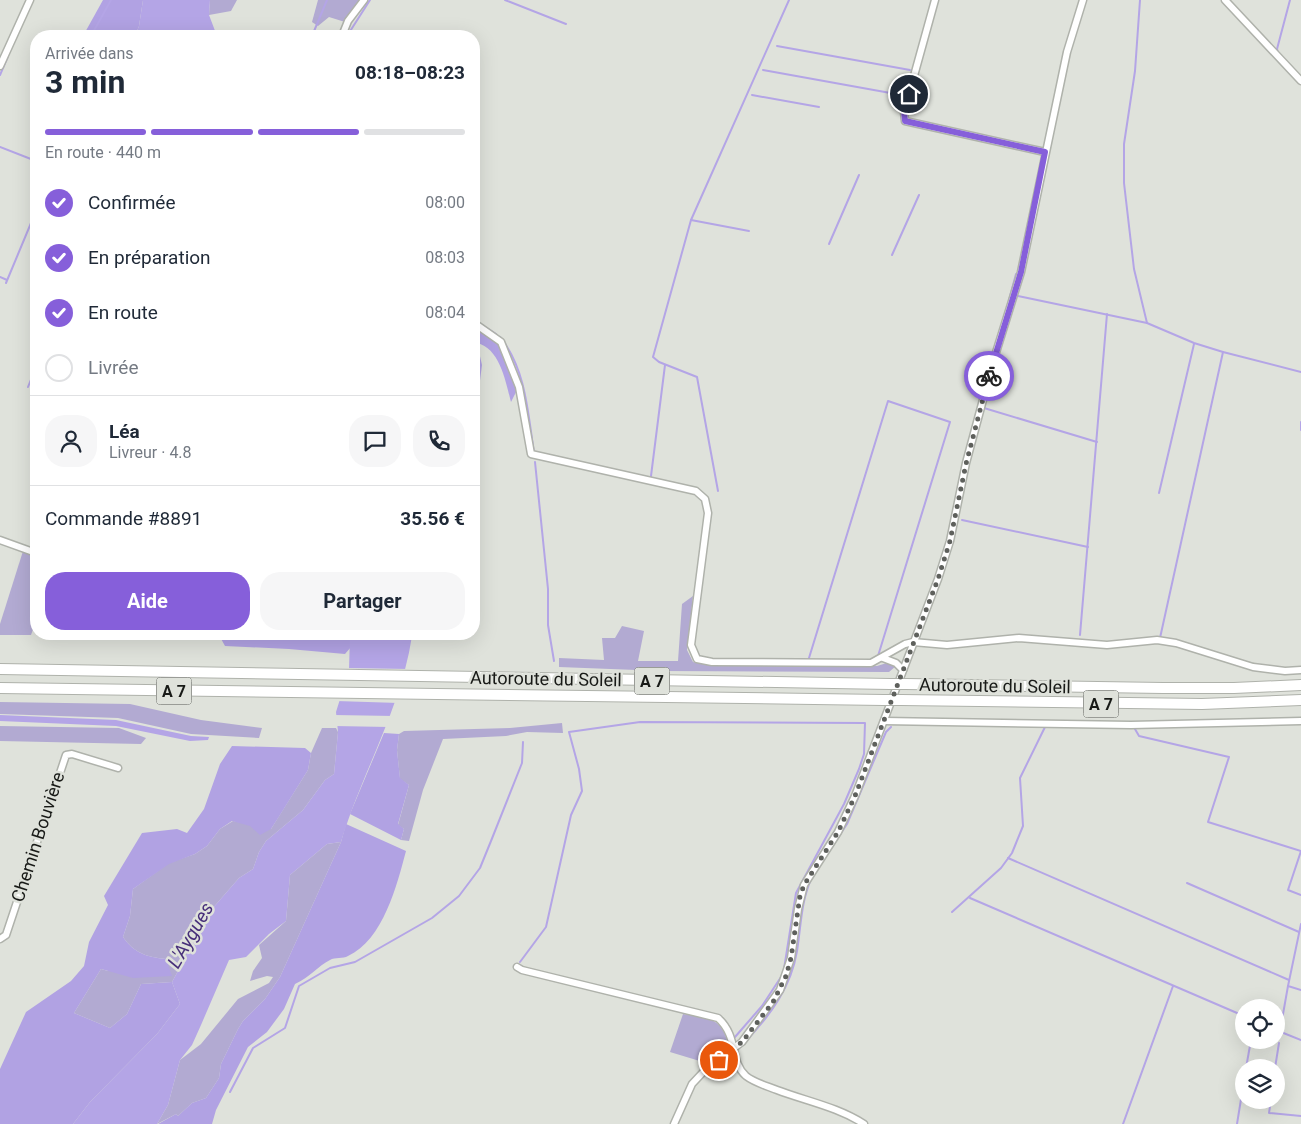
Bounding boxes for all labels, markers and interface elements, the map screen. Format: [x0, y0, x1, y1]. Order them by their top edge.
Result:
text: Arrivée dans [45, 44, 134, 63]
text: 08:18–08:23 [355, 61, 465, 84]
text: 3 min [45, 63, 125, 101]
pin [888, 73, 930, 115]
icon: home [895, 80, 923, 108]
text: En route · 440 m [45, 143, 161, 162]
icon: check [45, 189, 73, 217]
text: Confirmée [88, 191, 175, 214]
text: 08:00 [425, 193, 465, 212]
icon: check [45, 244, 73, 272]
text: En préparation [88, 246, 211, 269]
text: 08:03 [425, 248, 465, 267]
icon: check [45, 299, 73, 327]
text: En route [88, 301, 158, 324]
text: 08:04 [425, 303, 465, 322]
courier [964, 351, 1014, 401]
text: Livrée [88, 356, 138, 379]
icon: bike [975, 362, 1003, 390]
button: person [45, 415, 97, 467]
button: chat [349, 415, 401, 467]
button: phone [413, 415, 465, 467]
text: Léa [109, 420, 140, 443]
text: Livreur · 4.8 [109, 443, 192, 462]
text: Commande #8891 [45, 507, 202, 530]
text: 35.56 € [400, 507, 465, 530]
button: Aide [45, 572, 250, 630]
button: Partager [260, 572, 465, 630]
street label: Autoroute du Soleil [470, 667, 622, 690]
road number: A 7 [634, 668, 670, 694]
street label: Autoroute du Soleil [919, 674, 1071, 697]
road number: A 7 [156, 678, 192, 704]
road number: A 7 [1084, 691, 1118, 718]
street label: Chemin Bouvière [7, 769, 68, 904]
water label: L'Aygues [162, 898, 218, 972]
map controls [1235, 999, 1285, 1109]
button: locate [1235, 999, 1285, 1049]
pin [698, 1039, 740, 1081]
icon: bag [705, 1046, 733, 1074]
button: layers [1235, 1059, 1285, 1109]

